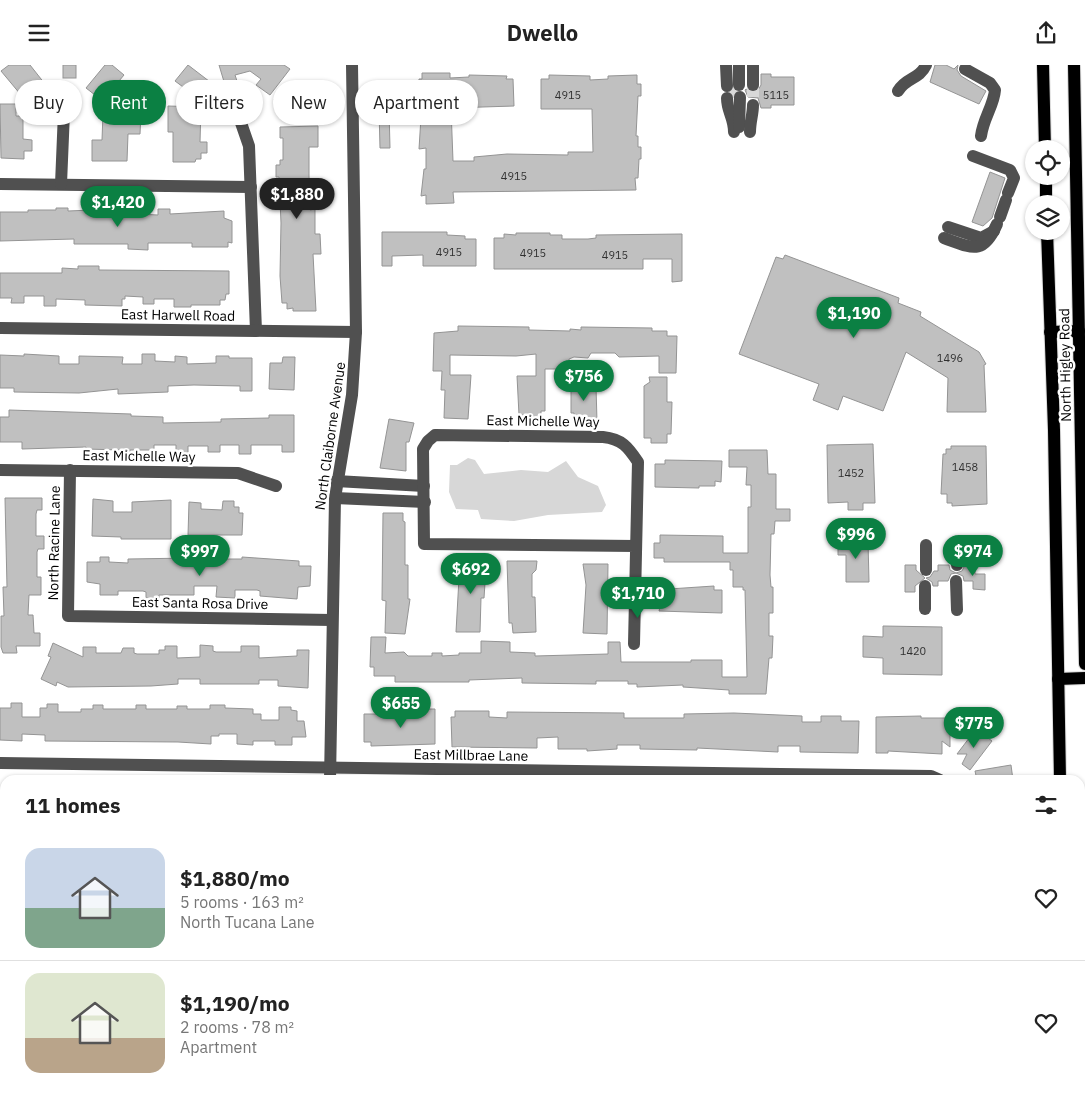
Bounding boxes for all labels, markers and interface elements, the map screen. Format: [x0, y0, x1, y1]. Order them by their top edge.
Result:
text: Dwello [507, 18, 578, 47]
icon: menu [25, 19, 53, 47]
icon: share [1032, 19, 1060, 47]
chip: Buy [15, 80, 82, 125]
chip: Rent [92, 80, 166, 125]
chip: Filters [176, 80, 263, 125]
chip: New [273, 80, 345, 125]
chip: Apartment [355, 80, 478, 125]
house number: 4915 [555, 88, 581, 102]
house number: 5115 [763, 88, 789, 102]
map controls [1025, 140, 1070, 240]
button: locate [1025, 140, 1070, 185]
house number: 4915 [501, 169, 527, 183]
pin: $1,880 [256, 177, 338, 220]
text: $1,880 [271, 184, 323, 204]
pin: $1,420 [77, 185, 159, 228]
text: $1,420 [92, 192, 144, 212]
button: layers [1025, 195, 1070, 240]
house number: 4915 [436, 245, 462, 259]
house number: 4915 [520, 246, 546, 260]
house number: 4915 [602, 248, 628, 262]
pin: $1,190 [813, 297, 895, 339]
text: $1,190 [828, 303, 880, 323]
street label: East Harwell Road [121, 305, 235, 325]
street label: North Higley Road [1055, 308, 1075, 422]
house number: 1496 [937, 351, 963, 365]
pin: $756 [554, 359, 614, 402]
street label: North Claiborne Avenue [311, 360, 349, 511]
text: $756 [565, 366, 603, 386]
street label: East Michelle Way [486, 411, 600, 431]
street label: East Michelle Way [82, 446, 196, 466]
house number: 1458 [952, 460, 978, 474]
house number: 1452 [838, 466, 864, 480]
street label: North Racine Lane [44, 485, 64, 601]
pin: $996 [826, 517, 886, 560]
text: $996 [837, 524, 875, 544]
pin: $997 [170, 535, 230, 577]
pin: $974 [943, 535, 1003, 577]
text: $997 [181, 541, 219, 561]
text: $974 [954, 541, 992, 561]
pin: $692 [441, 553, 501, 595]
text: $692 [452, 559, 490, 579]
pin: $1,710 [597, 577, 679, 619]
text: $1,710 [612, 583, 664, 603]
street label: East Santa Rosa Drive [132, 593, 269, 613]
house number: 1420 [900, 644, 926, 658]
pin: $655 [371, 687, 431, 729]
text: $655 [382, 693, 420, 713]
pin: $775 [944, 707, 1004, 749]
text: $775 [955, 713, 993, 733]
street label: East Millbrae Lane [413, 745, 529, 765]
text: 11 homes [25, 791, 121, 819]
icon: filters [1032, 791, 1060, 819]
text: $1,880/mo [180, 864, 290, 892]
icon: home [65, 868, 125, 928]
icon: heart [1032, 884, 1060, 912]
text: 5 rooms · 163 m² [180, 892, 304, 912]
text: North Tucana Lane [180, 912, 315, 932]
text: $1,190/mo [180, 989, 290, 1017]
icon: home [65, 993, 125, 1053]
icon: heart [1032, 1009, 1060, 1037]
text: 2 rooms · 78 m² [180, 1017, 294, 1037]
text: Apartment [180, 1037, 257, 1057]

